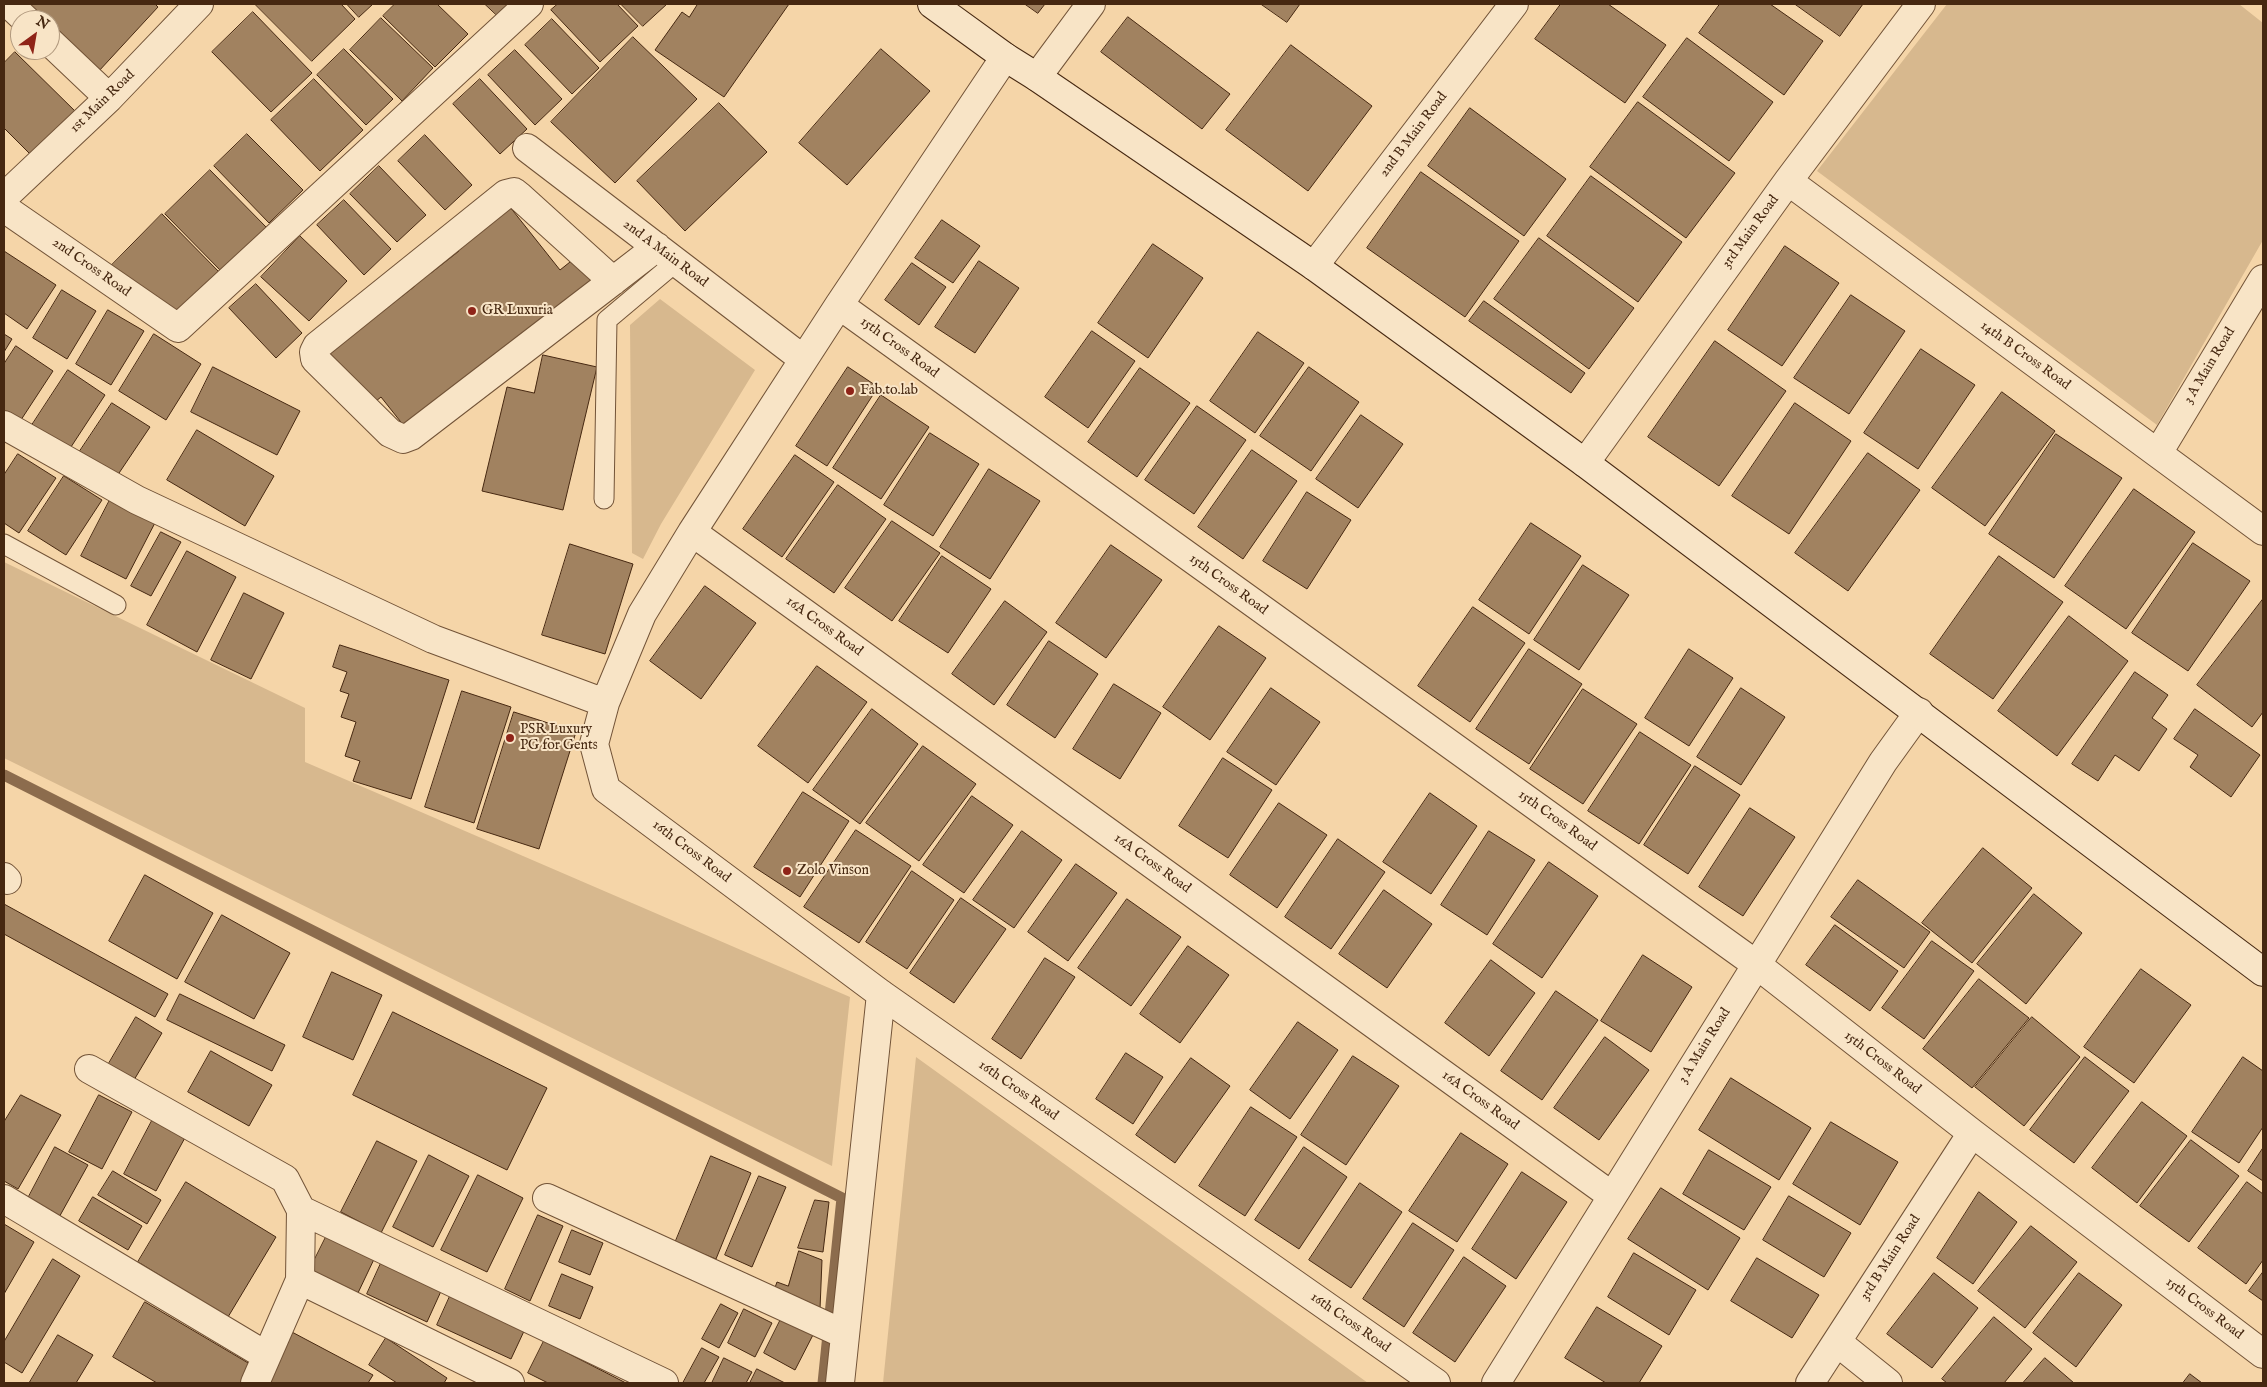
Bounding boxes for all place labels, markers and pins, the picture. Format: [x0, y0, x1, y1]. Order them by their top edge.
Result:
place label: GR Luxuria [482, 303, 553, 319]
marker: GR Luxuria [466, 305, 478, 317]
place label: Fab.to.lab [860, 383, 918, 399]
marker: Fab.to.lab [844, 385, 856, 397]
place label: PSR Luxury PG for Gents [520, 722, 598, 754]
marker: PSR Luxury PG for Gents [504, 732, 516, 744]
place label: Zolo Vinson [797, 863, 869, 879]
marker: Zolo Vinson [781, 865, 793, 877]

